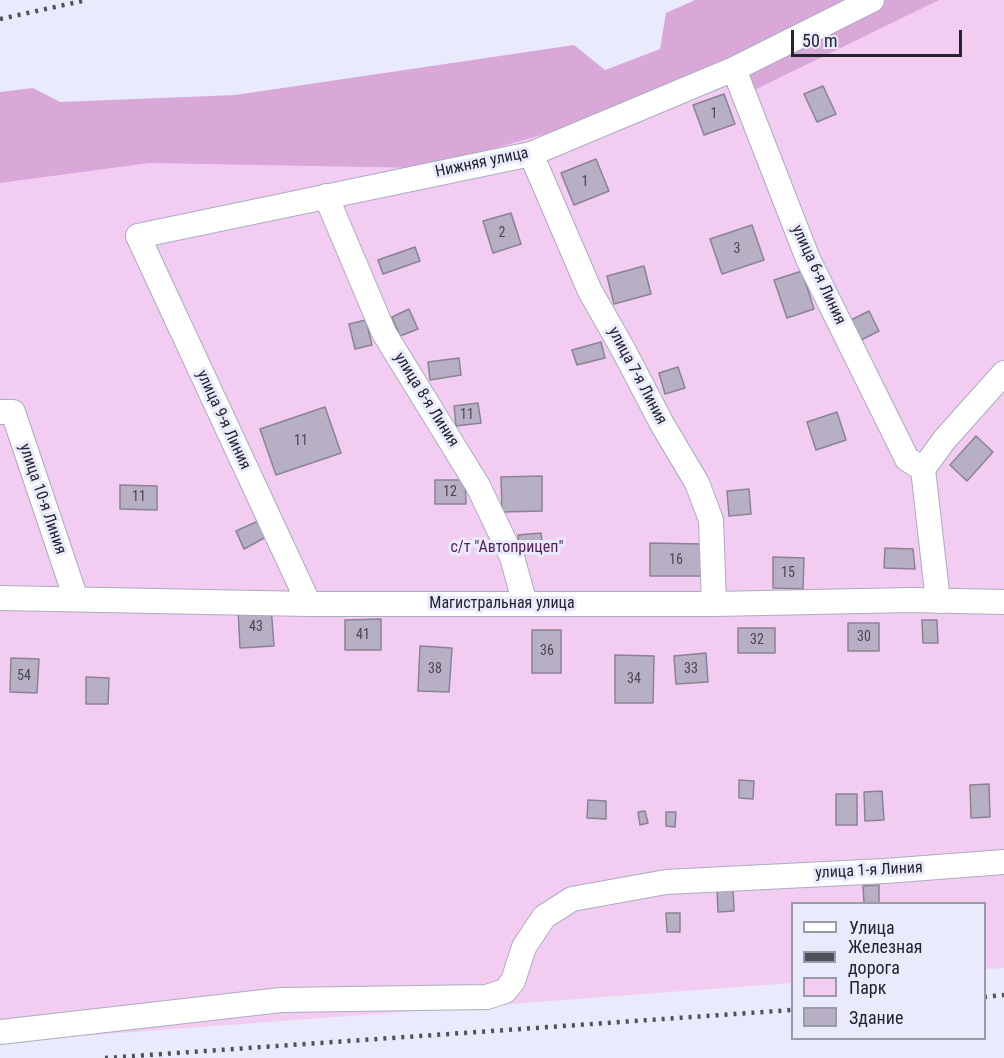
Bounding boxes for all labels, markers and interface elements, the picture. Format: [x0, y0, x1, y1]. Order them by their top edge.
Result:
scale bar [794, 18, 965, 56]
text: 50 m [802, 30, 837, 51]
house number: 1 [711, 106, 717, 122]
street label: Нижняя улица [434, 144, 530, 182]
house number: 1 [582, 174, 588, 190]
street label: улица 6-я Линия [787, 222, 849, 328]
house number: 2 [499, 225, 505, 241]
house number: 3 [734, 241, 740, 257]
street label: улица 7-я Линия [603, 324, 671, 428]
street label: улица 8-я Линия [389, 349, 463, 451]
street label: улица 9-я Линия [192, 367, 254, 473]
house number: 11 [460, 407, 474, 423]
house number: 11 [294, 433, 308, 449]
street label: улица 10-я Линия [14, 441, 70, 557]
house number: 12 [443, 484, 457, 500]
house number: 11 [132, 489, 146, 505]
park label: с/т "Автоприцеп" [450, 538, 564, 558]
house number: 16 [669, 552, 683, 568]
house number: 15 [781, 565, 795, 581]
street label: Магистральная улица [429, 594, 575, 614]
house number: 43 [249, 619, 263, 635]
house number: 41 [356, 627, 370, 643]
house number: 30 [857, 629, 871, 645]
house number: 32 [750, 632, 764, 648]
house number: 36 [540, 643, 554, 659]
house number: 38 [428, 661, 442, 677]
house number: 33 [684, 661, 698, 677]
house number: 54 [17, 668, 31, 684]
house number: 34 [627, 671, 641, 687]
street label: улица 1-я Линия [815, 859, 923, 883]
legend [791, 902, 986, 1040]
text: Улица [849, 917, 895, 938]
text: Железная дорога [848, 936, 923, 978]
text: Парк [849, 977, 886, 998]
text: Здание [849, 1007, 903, 1028]

